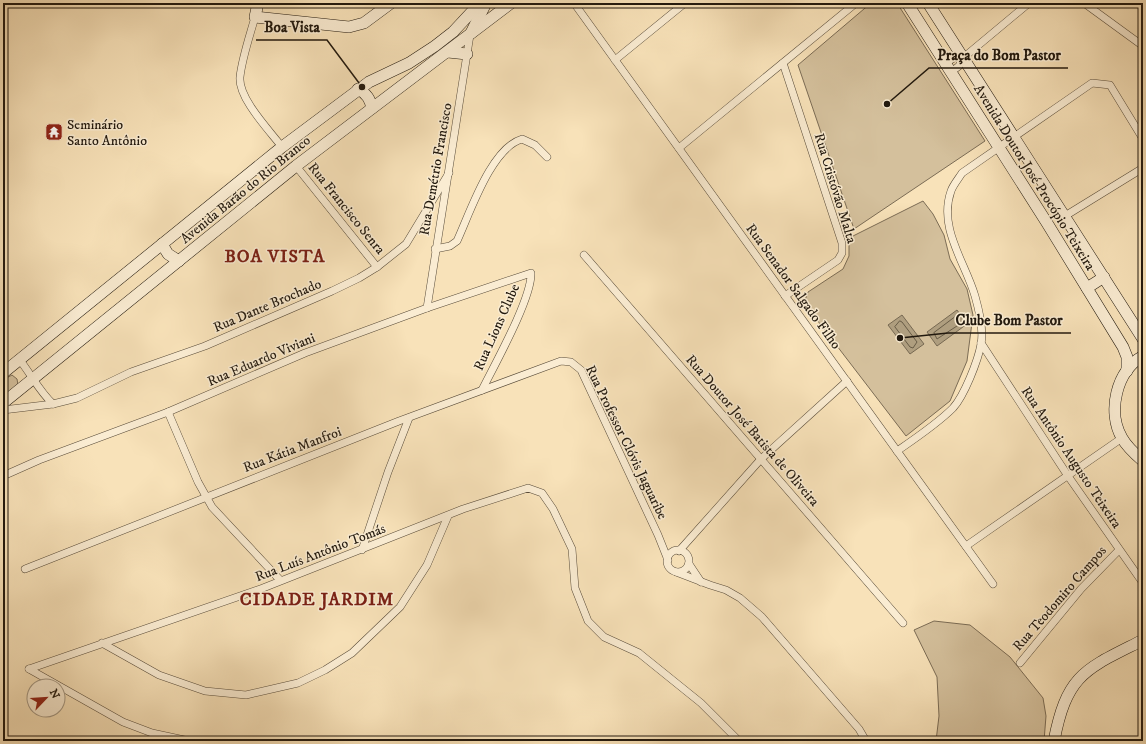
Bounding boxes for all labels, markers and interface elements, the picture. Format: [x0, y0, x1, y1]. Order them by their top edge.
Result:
callout: Boa Vista [256, 13, 327, 40]
text: Boa Vista [264, 18, 321, 37]
callout: Praça do Bom Pastor [929, 41, 1068, 68]
text: Praça do Bom Pastor [937, 46, 1061, 65]
street label: Avenida Doutor José Procópio Teixeira [969, 81, 1099, 274]
street label: Rua Demétrio Francisco [415, 101, 457, 237]
place label: Seminário Santo Antônio [67, 116, 147, 150]
temple icon: Seminário Santo Antônio [44, 122, 64, 142]
street label: Avenida Barão do Rio Branco [177, 131, 315, 248]
street label: Rua Cristóvão Malta [810, 131, 860, 246]
street label: Rua Francisco Senra [304, 159, 389, 258]
street label: Rua Senador Salgado Filho [742, 220, 845, 353]
district label: BOA VISTA [224, 246, 326, 268]
street label: Rua Dante Brochado [211, 275, 324, 337]
street label: Rua Lions Clube [470, 281, 524, 374]
callout: Clube Bom Pastor [948, 306, 1071, 333]
text: Clube Bom Pastor [955, 311, 1063, 330]
street label: Rua Eduardo Viviani [205, 329, 318, 391]
street label: Rua Doutor José Batista de Oliveira [681, 351, 823, 510]
street label: Rua Professor Clóvis Jaguaribe [581, 362, 671, 523]
street label: Rua Antônio Augusto Teixeira [1017, 383, 1125, 532]
street label: Rua Kátia Manfroi [241, 423, 344, 477]
street label: Rua Luís Antônio Tomás [253, 520, 388, 586]
street label: Rua Teodomiro Campos [1009, 542, 1111, 655]
district label: CIDADE JARDIM [240, 589, 394, 611]
north arrow [26, 678, 66, 718]
text: N [46, 687, 62, 701]

